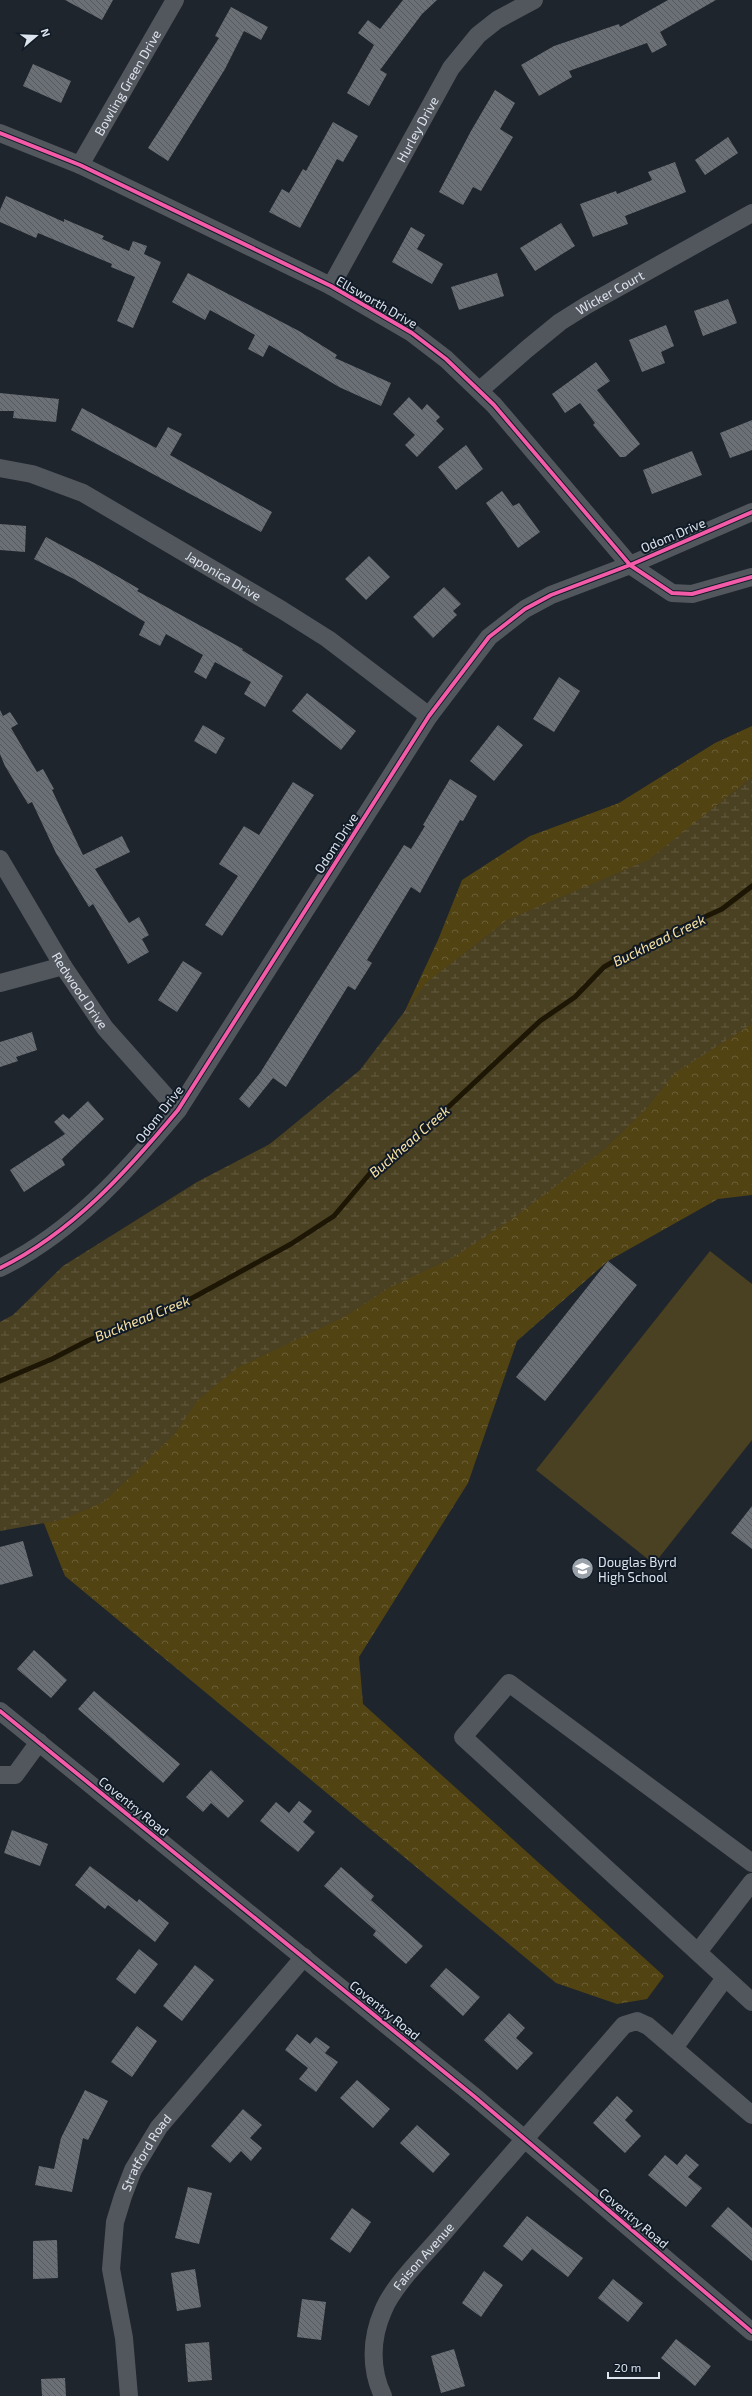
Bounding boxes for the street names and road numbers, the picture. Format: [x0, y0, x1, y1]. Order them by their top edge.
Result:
street label: Bowling Green Drive [91, 27, 164, 138]
street label: Hurley Drive [393, 94, 442, 165]
street label: Wicker Court [573, 267, 647, 318]
street label: Ellsworth Drive [334, 272, 420, 332]
street label: Odom Drive [638, 514, 708, 556]
street label: Japonica Drive [183, 547, 264, 604]
street label: Odom Drive [311, 810, 361, 876]
street label: Redwood Drive [49, 949, 111, 1032]
street label: Odom Drive [132, 1082, 186, 1146]
street label: Coventry Road [96, 1773, 172, 1839]
street label: Coventry Road [347, 1977, 423, 2043]
street label: Stratford Road [118, 2111, 175, 2194]
street label: Coventry Road [596, 2184, 672, 2252]
street label: Faison Avenue [389, 2219, 457, 2293]

